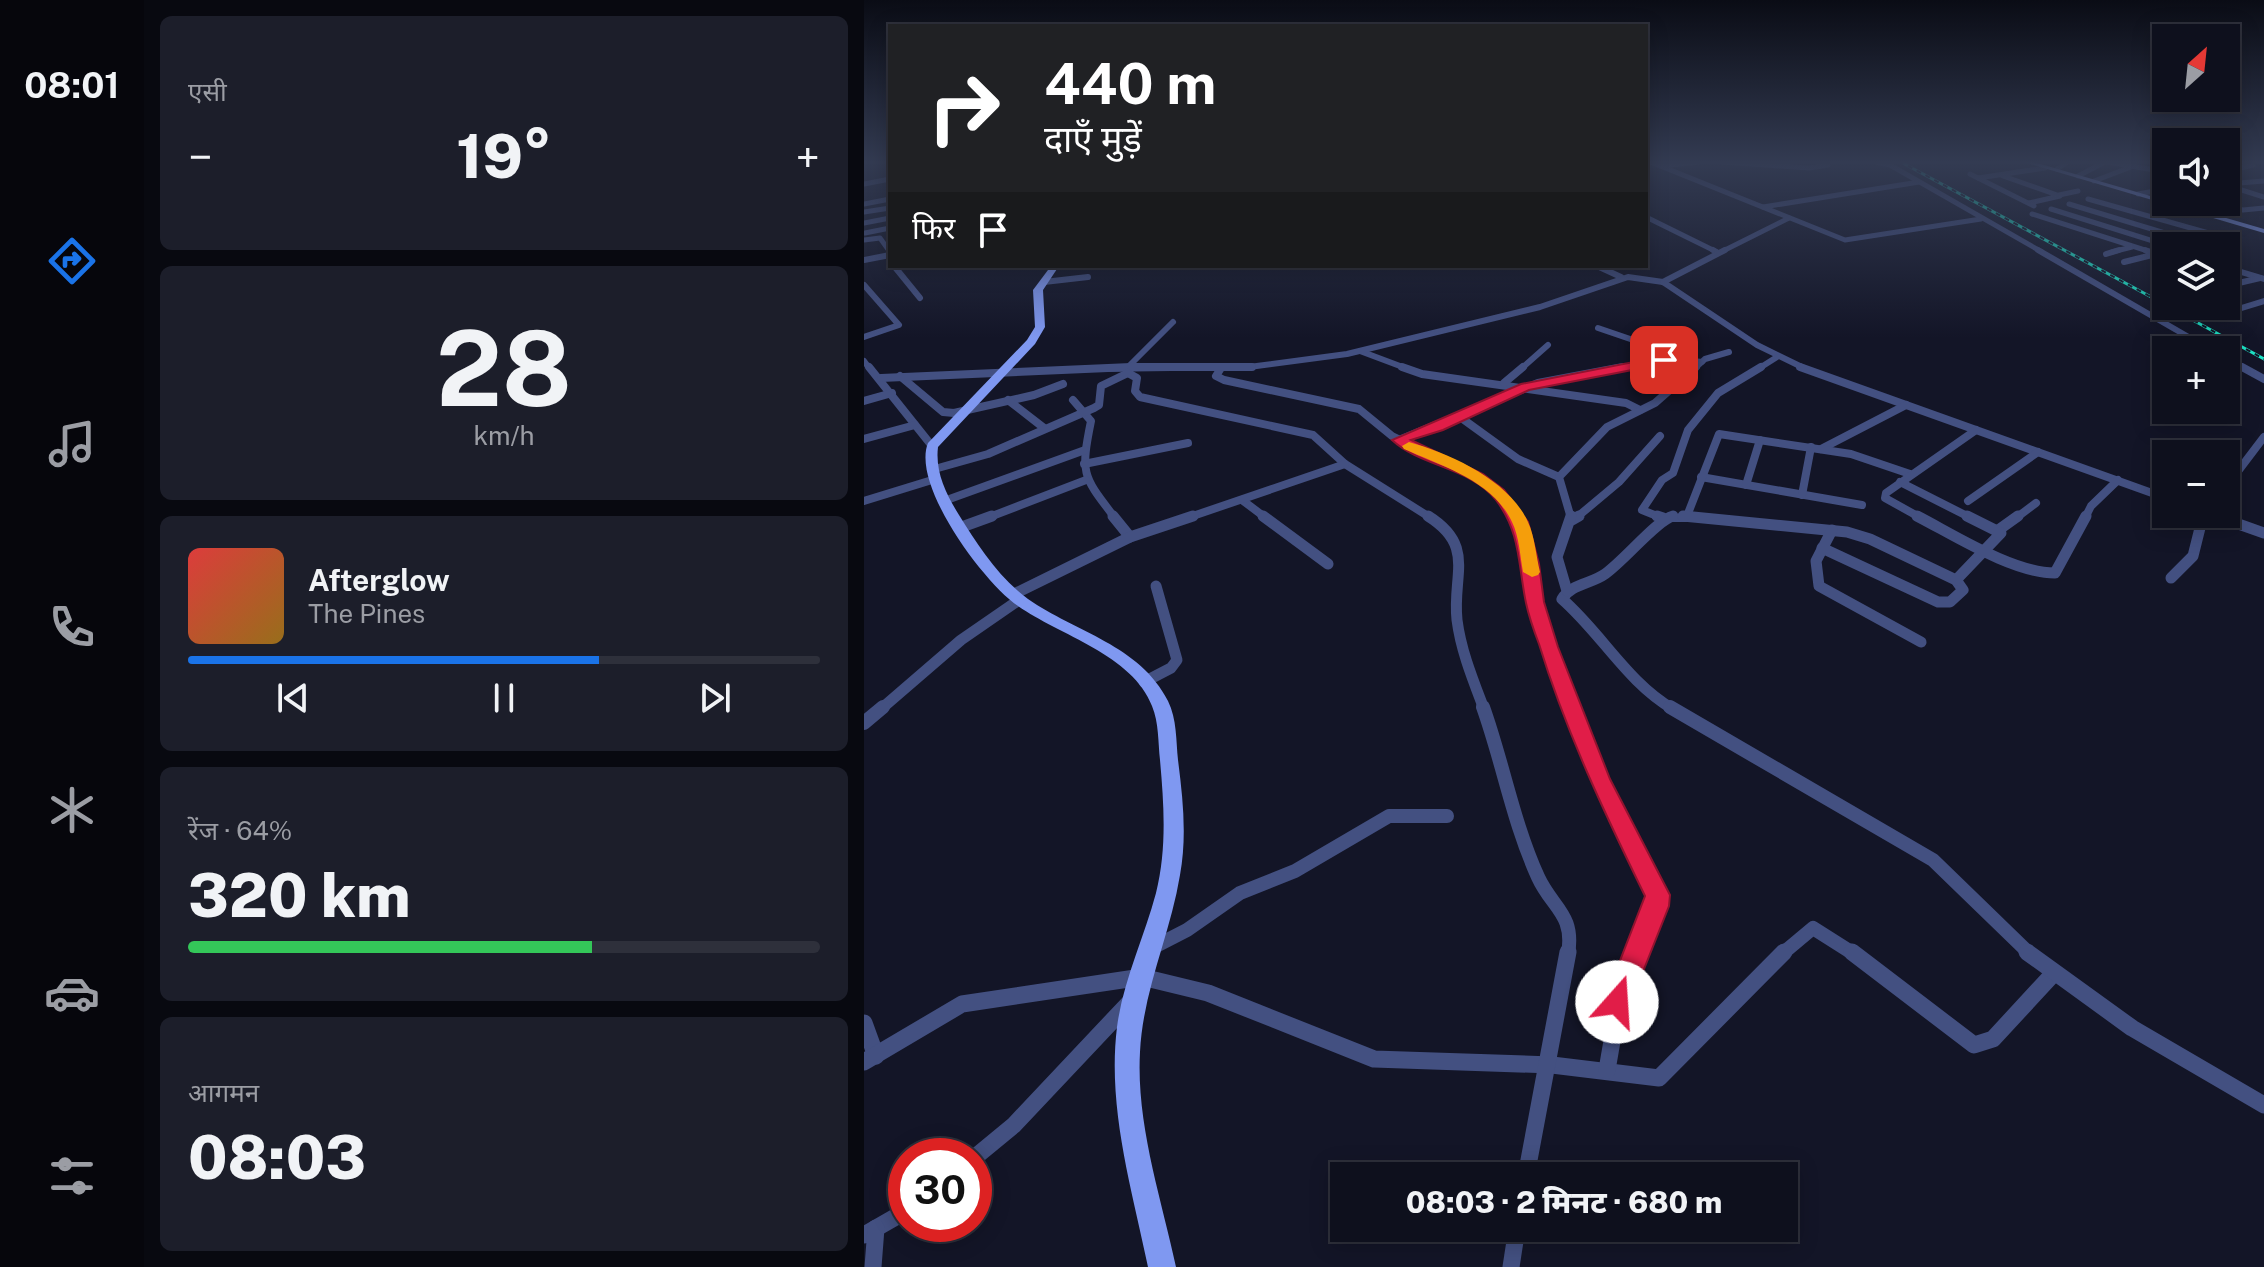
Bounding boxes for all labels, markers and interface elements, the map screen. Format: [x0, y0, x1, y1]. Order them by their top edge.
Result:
north arrow [2152, 24, 2240, 112]
map controls [2152, 24, 2240, 528]
text: 440 m [1044, 51, 1216, 117]
icon: right [912, 56, 1016, 160]
text: 08:01 [24, 64, 120, 106]
text: एसी [188, 76, 227, 107]
text: दाएँ मुड़ें [1044, 118, 1142, 160]
text: 19° [456, 121, 552, 192]
button: sound [2152, 128, 2240, 216]
text: − [188, 131, 212, 183]
text: + [796, 131, 820, 183]
icon: arrive [971, 208, 1015, 252]
text: फिर [912, 210, 955, 246]
button: layers [2152, 232, 2240, 320]
icon: directions [44, 233, 100, 289]
text: 28 [436, 307, 572, 429]
pin [1630, 326, 1698, 394]
button: + [2152, 336, 2240, 424]
icon: arrive [1642, 338, 1686, 382]
icon: music [44, 416, 100, 472]
text: km/h [473, 420, 535, 451]
button: − [2152, 440, 2240, 528]
text: Afterglow [308, 562, 450, 598]
text: The Pines [308, 598, 425, 629]
icon: phone [44, 599, 100, 655]
icon: previous [271, 676, 315, 720]
icon: pause [482, 676, 526, 720]
icon: next [693, 676, 737, 720]
icon: climate [44, 782, 100, 838]
text: रेंज · 64% [188, 815, 292, 846]
text: 320 km [188, 860, 410, 931]
position arrow [1575, 960, 1659, 1044]
icon: car [44, 965, 100, 1021]
text: आगमन [188, 1077, 259, 1108]
text: 08:03 [188, 1122, 366, 1193]
speed limit sign: 30 [888, 1138, 992, 1242]
icon: filters [44, 1148, 100, 1204]
text: 08:03 · 2 मिनट · 680 m [1406, 1184, 1722, 1220]

